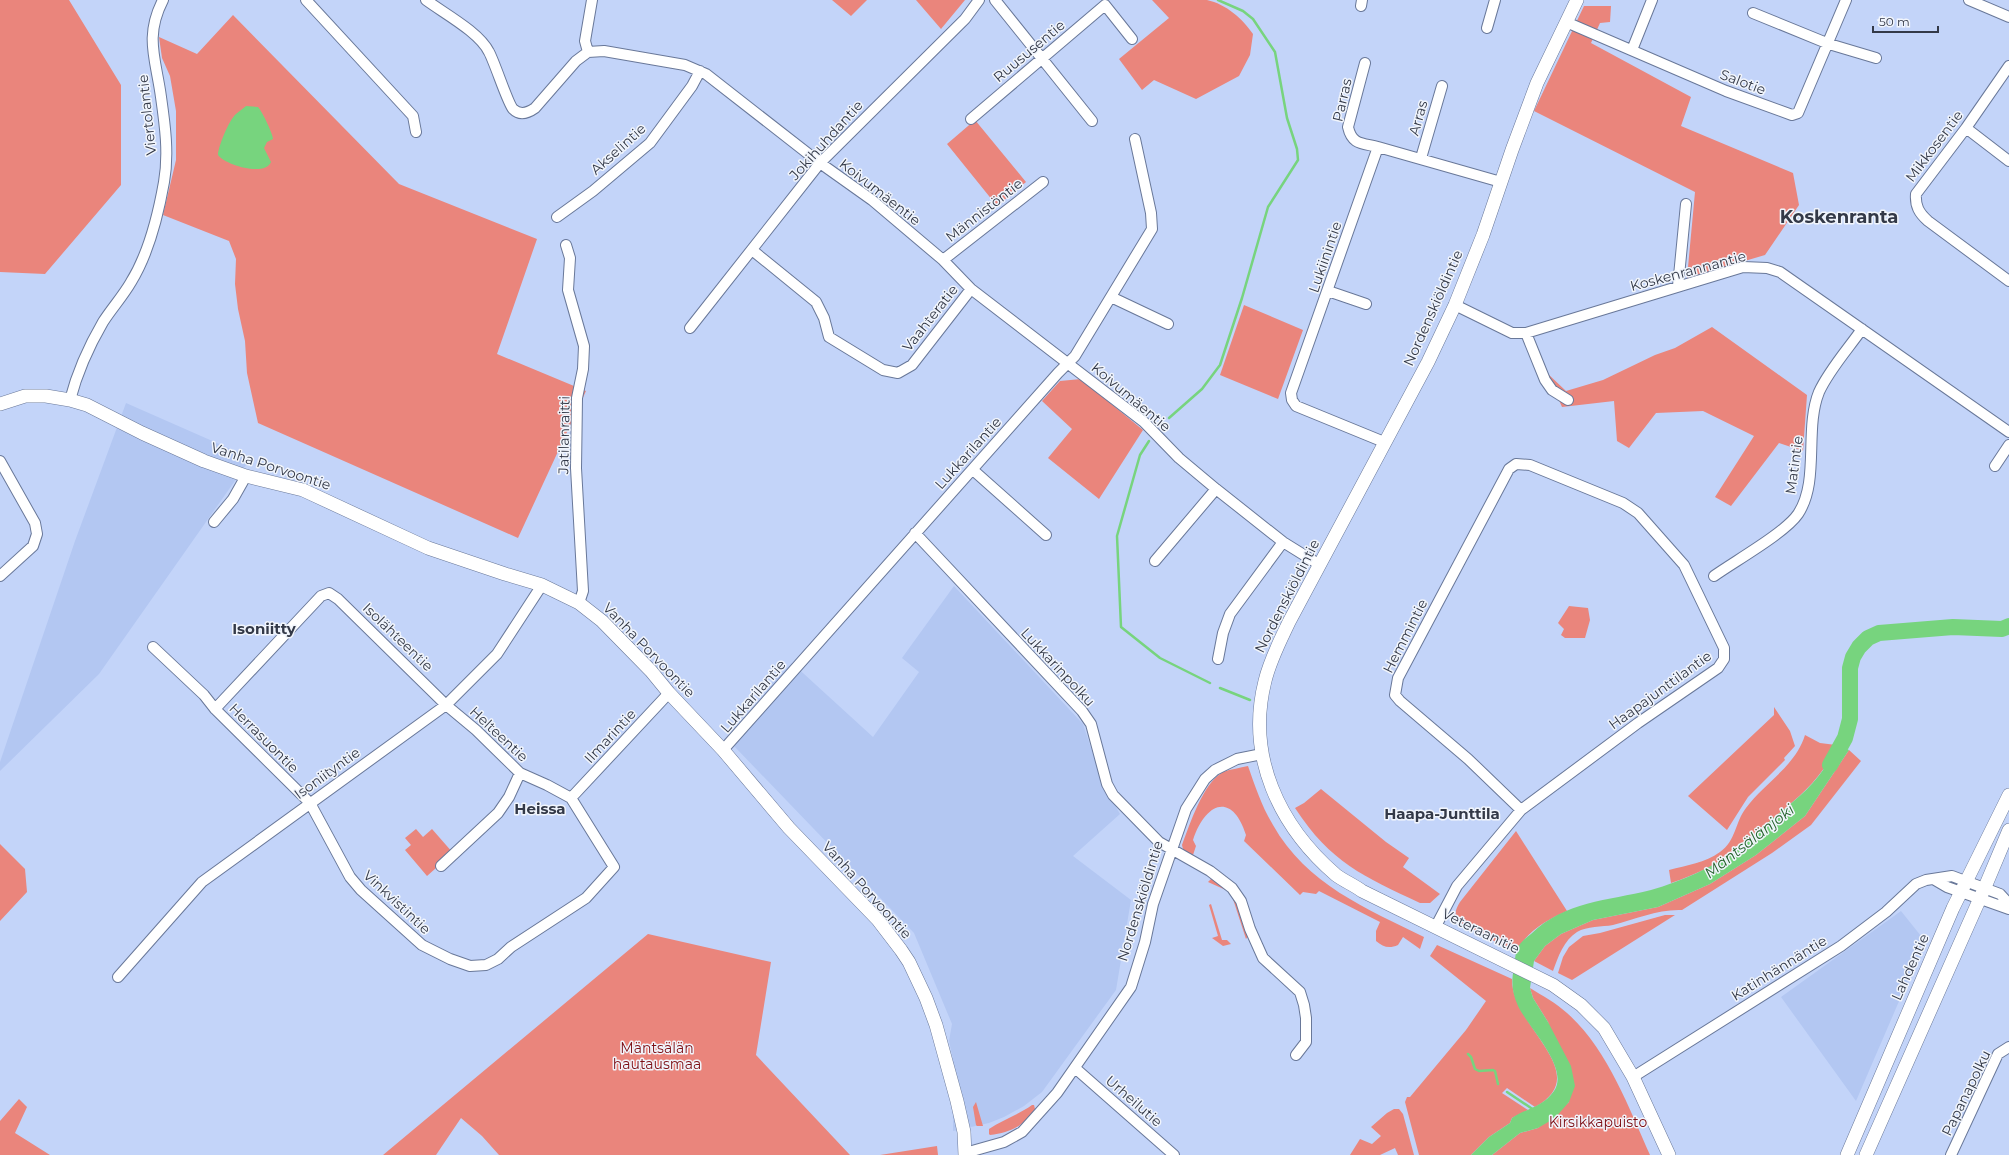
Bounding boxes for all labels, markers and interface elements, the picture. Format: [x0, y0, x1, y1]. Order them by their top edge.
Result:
scale bar [1873, 8, 1938, 34]
text: 50 m [1879, 14, 1910, 29]
street label: Ruususentie [990, 16, 1068, 86]
street label: Salotie [1718, 65, 1768, 99]
street label: Viertolantie [134, 74, 160, 156]
street label: Parras [1328, 77, 1356, 123]
street label: Jokihuhdantie [785, 96, 867, 184]
street label: Arras [1404, 98, 1432, 138]
street label: Mikkosentie [1901, 107, 1967, 185]
street label: Akselintie [587, 119, 649, 179]
street label: Koivumäentie [836, 155, 924, 229]
street label: Männistöntie [942, 174, 1026, 246]
district label: Koskenranta [1780, 206, 1898, 228]
street label: Lukiinintie [1304, 219, 1346, 295]
street label: Nordenskiöldintie [1399, 247, 1467, 369]
street label: Koskenrannantie [1628, 247, 1748, 295]
street label: Vaahteratie [898, 281, 962, 355]
street label: Koivumäentie [1088, 359, 1174, 435]
street label: Jatilanraitti [554, 396, 574, 475]
street label: Lukkarilantie [931, 413, 1005, 493]
street label: Matintie [1781, 435, 1807, 495]
street label: Vanha Porvoontie [209, 438, 333, 494]
street label: Nordenskiöldintie [1251, 536, 1323, 656]
street label: Hemmintie [1379, 596, 1431, 676]
street label: Isolähteentie [359, 599, 437, 675]
street label: Vanha Porvoontie [599, 599, 699, 701]
district label: Isoniitty [232, 619, 297, 638]
street label: Lukkarinpolku [1017, 624, 1099, 710]
street label: Haapajunttilantie [1605, 647, 1715, 733]
street label: Lukkarilantie [716, 656, 790, 736]
street label: Herrasuontie [225, 699, 303, 777]
street label: Helteentie [466, 702, 532, 766]
street label: Ilmarintie [580, 705, 640, 767]
street label: Isoniityntie [291, 743, 363, 803]
district label: Heissa [514, 799, 566, 818]
water label: Mäntsälänjoki [1700, 799, 1799, 882]
district label: Haapa-Junttila [1384, 804, 1500, 823]
street label: Vanha Porvoontie [819, 838, 915, 942]
street label: Nordenskiöldintie [1113, 839, 1167, 963]
street label: Vinkvistintie [359, 866, 435, 938]
street label: Veteraanitie [1439, 905, 1523, 957]
street label: Katinhännäntie [1728, 931, 1830, 1005]
street label: Lahdentie [1887, 931, 1933, 1003]
park label: Mäntsälän hautausmaa [613, 1039, 701, 1073]
street label: Papanapolku [1937, 1047, 1995, 1139]
street label: Urheilutie [1102, 1071, 1166, 1131]
park label: Kirsikkapuisto [1549, 1113, 1647, 1131]

